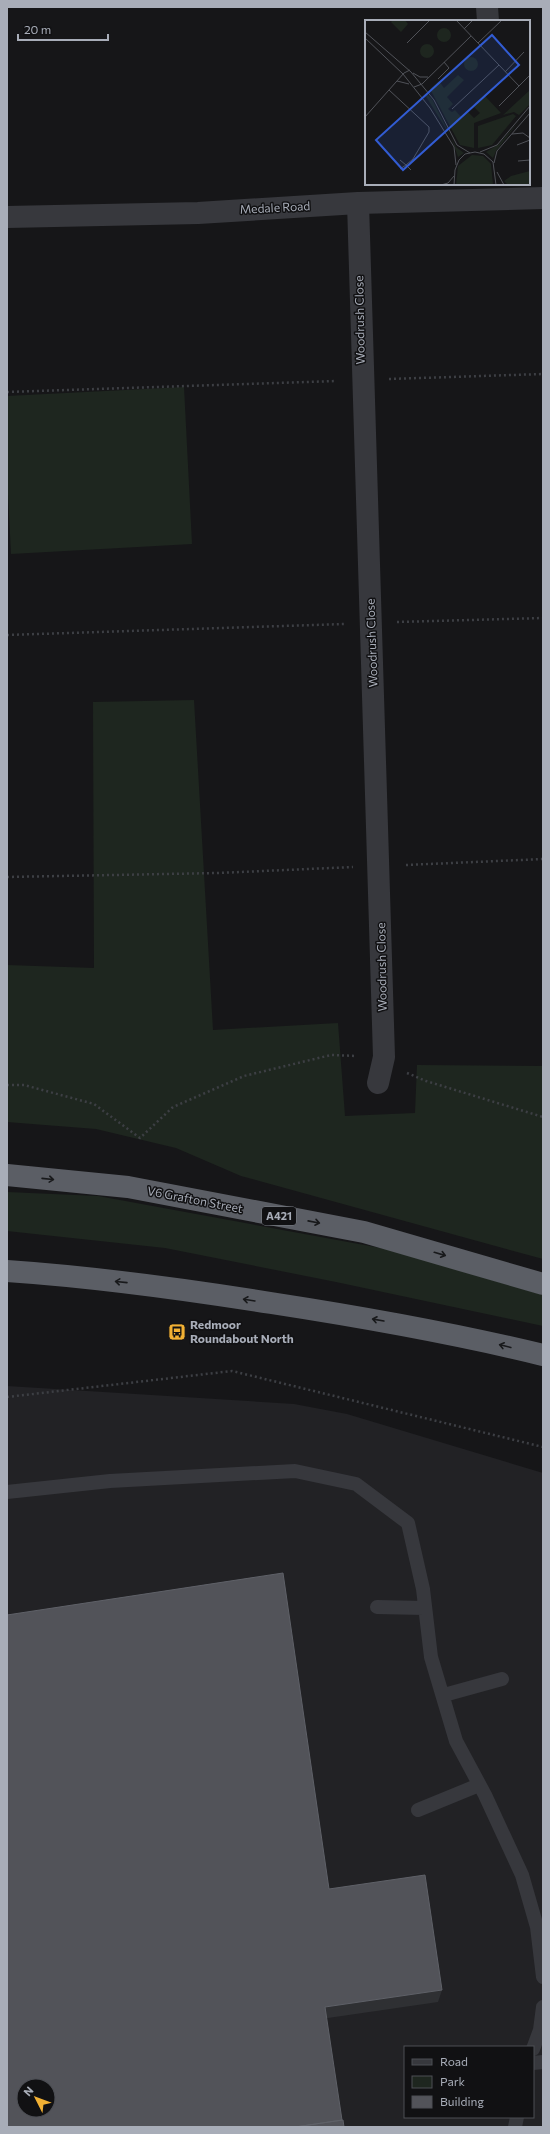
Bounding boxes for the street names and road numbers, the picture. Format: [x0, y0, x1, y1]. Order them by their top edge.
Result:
street label: Medale Road [239, 198, 311, 216]
street label: Woodrush Close [351, 275, 367, 365]
street label: Woodrush Close [362, 598, 380, 688]
street label: Woodrush Close [373, 922, 389, 1012]
street label: V6 Grafton Street [146, 1183, 244, 1215]
road number: A421 [262, 1207, 296, 1225]

